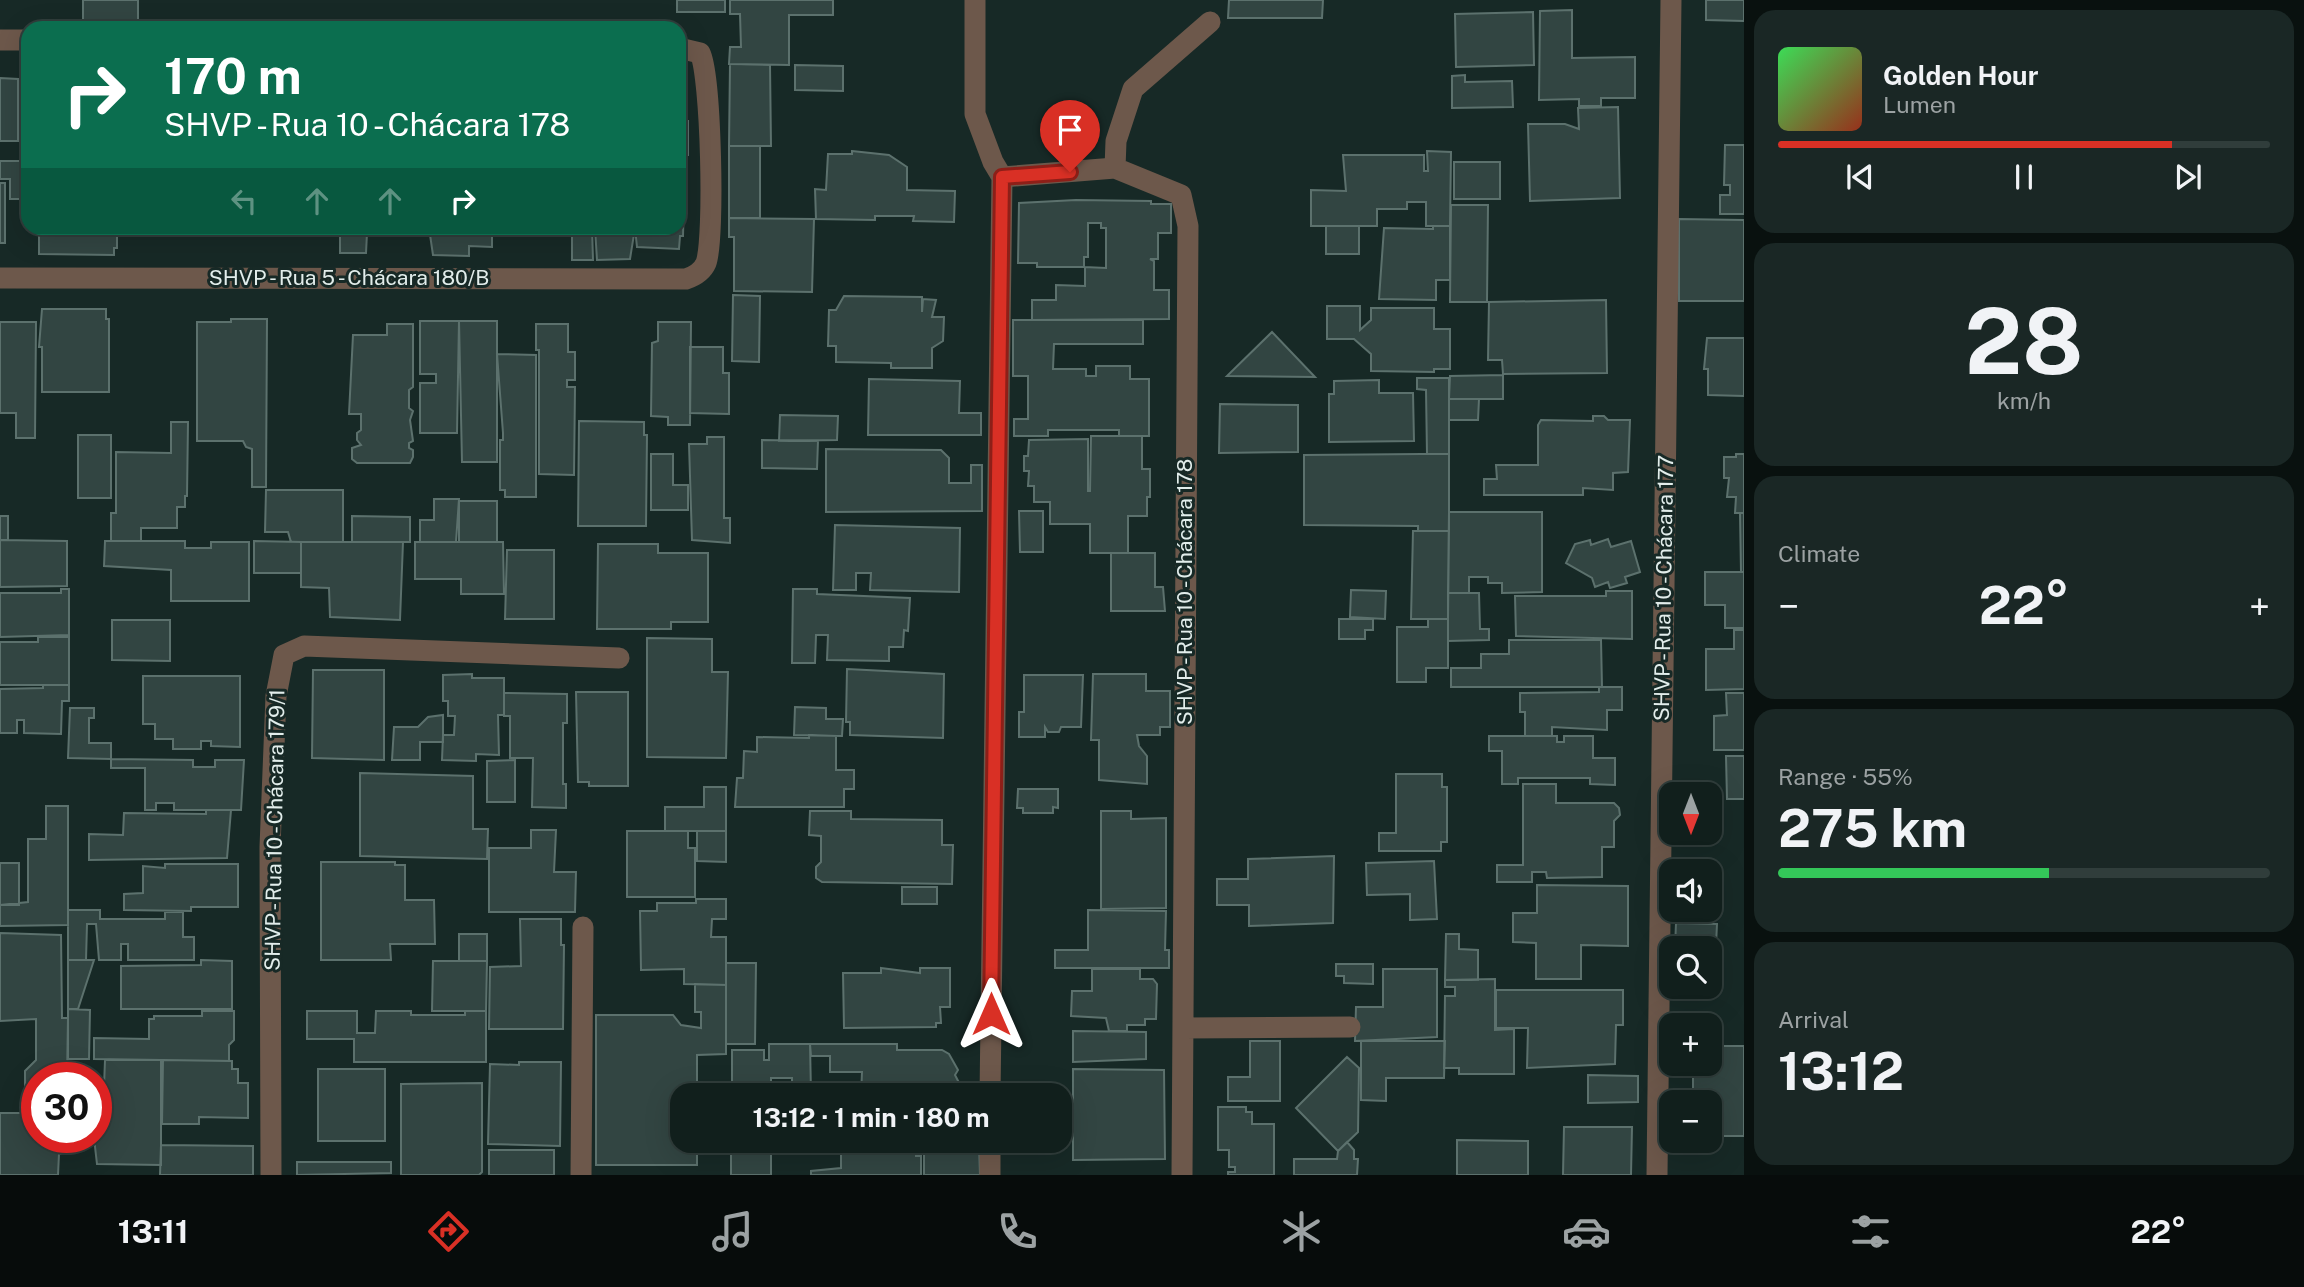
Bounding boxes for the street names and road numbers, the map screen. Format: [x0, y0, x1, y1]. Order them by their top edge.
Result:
street label: SHVP - Rua 5 - Chácara 180/B [209, 265, 489, 290]
street label: SHVP - Rua 10 - Chácara 177 [1649, 455, 1678, 721]
street label: SHVP - Rua 10 - Chácara 178 [1172, 459, 1197, 725]
street label: SHVP - Rua 10 - Chácara 179/1 [260, 689, 289, 971]

